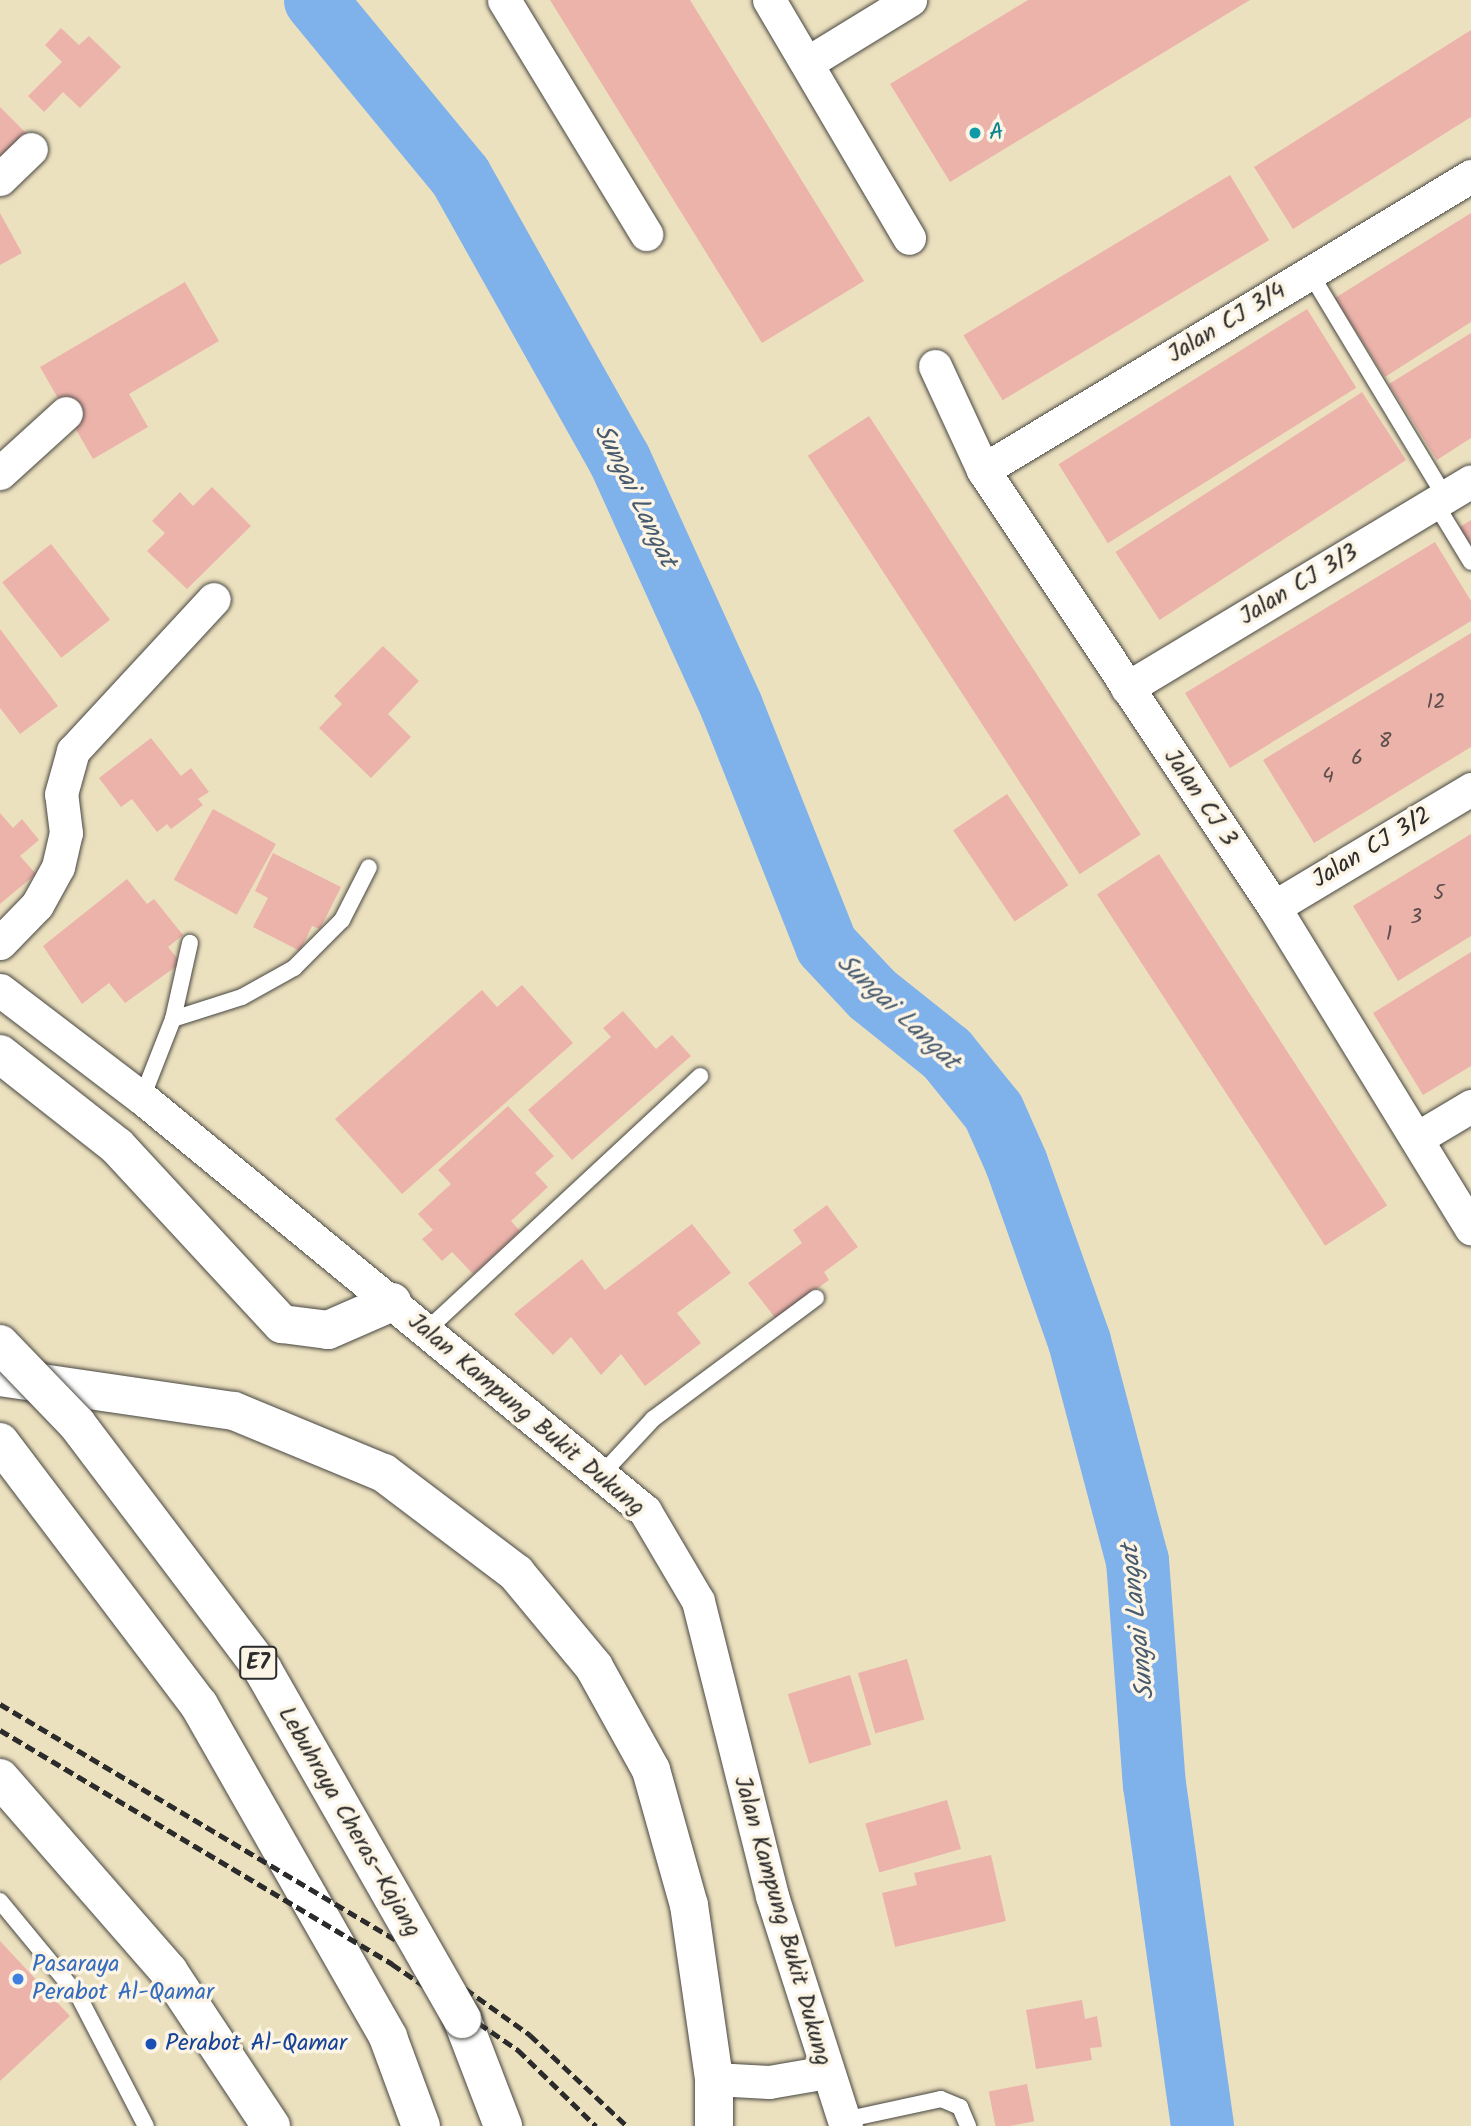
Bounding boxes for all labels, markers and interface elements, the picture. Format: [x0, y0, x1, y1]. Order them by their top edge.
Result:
place label: A [989, 119, 1004, 147]
marker: A [967, 125, 983, 141]
street label: Jalan CJ 3/4 [1163, 276, 1291, 370]
water label: Sungai Langat [586, 419, 682, 573]
street label: Jalan CJ 3/3 [1235, 538, 1363, 632]
house number: 12 [1427, 690, 1445, 716]
house number: 8 [1379, 729, 1391, 755]
street label: Jalan CJ 3 [1157, 744, 1243, 852]
house number: 6 [1351, 746, 1363, 772]
house number: 4 [1322, 764, 1334, 790]
street label: Jalan CJ 3/2 [1307, 801, 1437, 895]
house number: 5 [1433, 881, 1445, 907]
house number: 3 [1410, 905, 1422, 931]
house number: 1 [1386, 922, 1392, 948]
water label: Sungai Langat [829, 948, 965, 1078]
street label: Jalan Kampung Bukit Dukung [402, 1308, 650, 1522]
water label: Sungai Langat [1115, 1543, 1163, 1701]
road number: E7 [239, 1644, 277, 1682]
street label: Lebuhraya Cheras–Kajang [271, 1702, 427, 1942]
street label: Jalan Kampung Bukit Dukung [727, 1773, 837, 2069]
place label: Pasaraya Perabot Al-Qamar [32, 1951, 214, 2007]
marker: Pasaraya Perabot Al-Qamar [10, 1971, 26, 1987]
place label: Perabot Al-Qamar [165, 2030, 347, 2058]
marker: Perabot Al-Qamar [143, 2036, 159, 2052]

